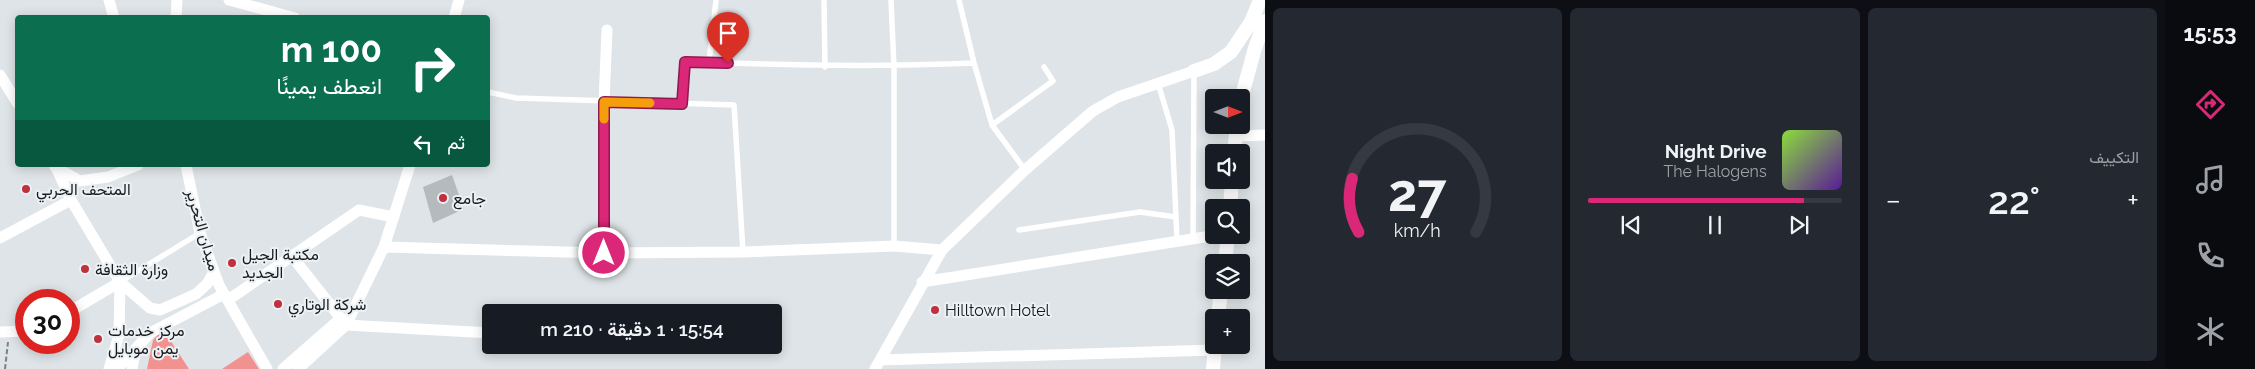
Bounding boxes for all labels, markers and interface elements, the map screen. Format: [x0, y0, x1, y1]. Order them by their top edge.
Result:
pin [707, 12, 749, 63]
icon: arrive [714, 19, 742, 47]
text: 15:53 [2184, 20, 2236, 46]
text: 100 m [281, 29, 382, 70]
icon: right [400, 35, 465, 100]
text: انعطف يمينًا [277, 73, 382, 99]
icon: directions [2193, 87, 2228, 122]
north arrow [1205, 89, 1250, 134]
map controls [1205, 89, 1250, 354]
icon: left [409, 130, 437, 158]
text: ثم [447, 131, 465, 153]
text: Night Drive [1665, 140, 1767, 162]
button: sound [1205, 144, 1250, 189]
text: التكييف [2089, 148, 2139, 167]
text: 27 [1388, 162, 1448, 223]
text: The Halogens [1663, 162, 1767, 181]
icon: music [2193, 162, 2228, 197]
text: 22° [1988, 178, 2040, 223]
place label: المتحف الحربي [36, 180, 131, 203]
marker: المتحف الحربي [20, 183, 32, 195]
text: − [1886, 184, 1901, 217]
text: + [2127, 184, 2139, 217]
street label: ميدان التحرير [181, 186, 224, 273]
place label: جامع [453, 189, 486, 210]
marker: جامع [437, 192, 449, 204]
button: search [1205, 199, 1250, 244]
icon: previous [1617, 211, 1645, 239]
icon: pause [1701, 211, 1729, 239]
icon: next [1785, 211, 1813, 239]
text: km/h [1394, 220, 1441, 241]
position arrow [577, 226, 629, 278]
icon: phone [2193, 238, 2228, 273]
place label: مكتبة الجيل الجديد [242, 245, 319, 282]
button: layers [1205, 254, 1250, 299]
marker: مكتبة الجيل الجديد [226, 257, 238, 269]
place label: وزارة الثقافة [95, 260, 168, 280]
marker: وزارة الثقافة [79, 263, 91, 275]
speed limit sign: 30 [15, 289, 80, 354]
place label: شركة الوتاري [288, 295, 366, 318]
marker: شركة الوتاري [272, 298, 284, 310]
place label: Hilltown Hotel [945, 301, 1051, 320]
marker: Hilltown Hotel [929, 304, 941, 316]
button: + [1205, 309, 1250, 354]
icon: climate [2193, 314, 2228, 349]
text: 15:54 · 1 دقيقة · 210 m [540, 318, 724, 340]
place label: مركز خدمات يمن موبايل [108, 321, 185, 359]
marker: مركز خدمات يمن موبايل [92, 333, 104, 345]

